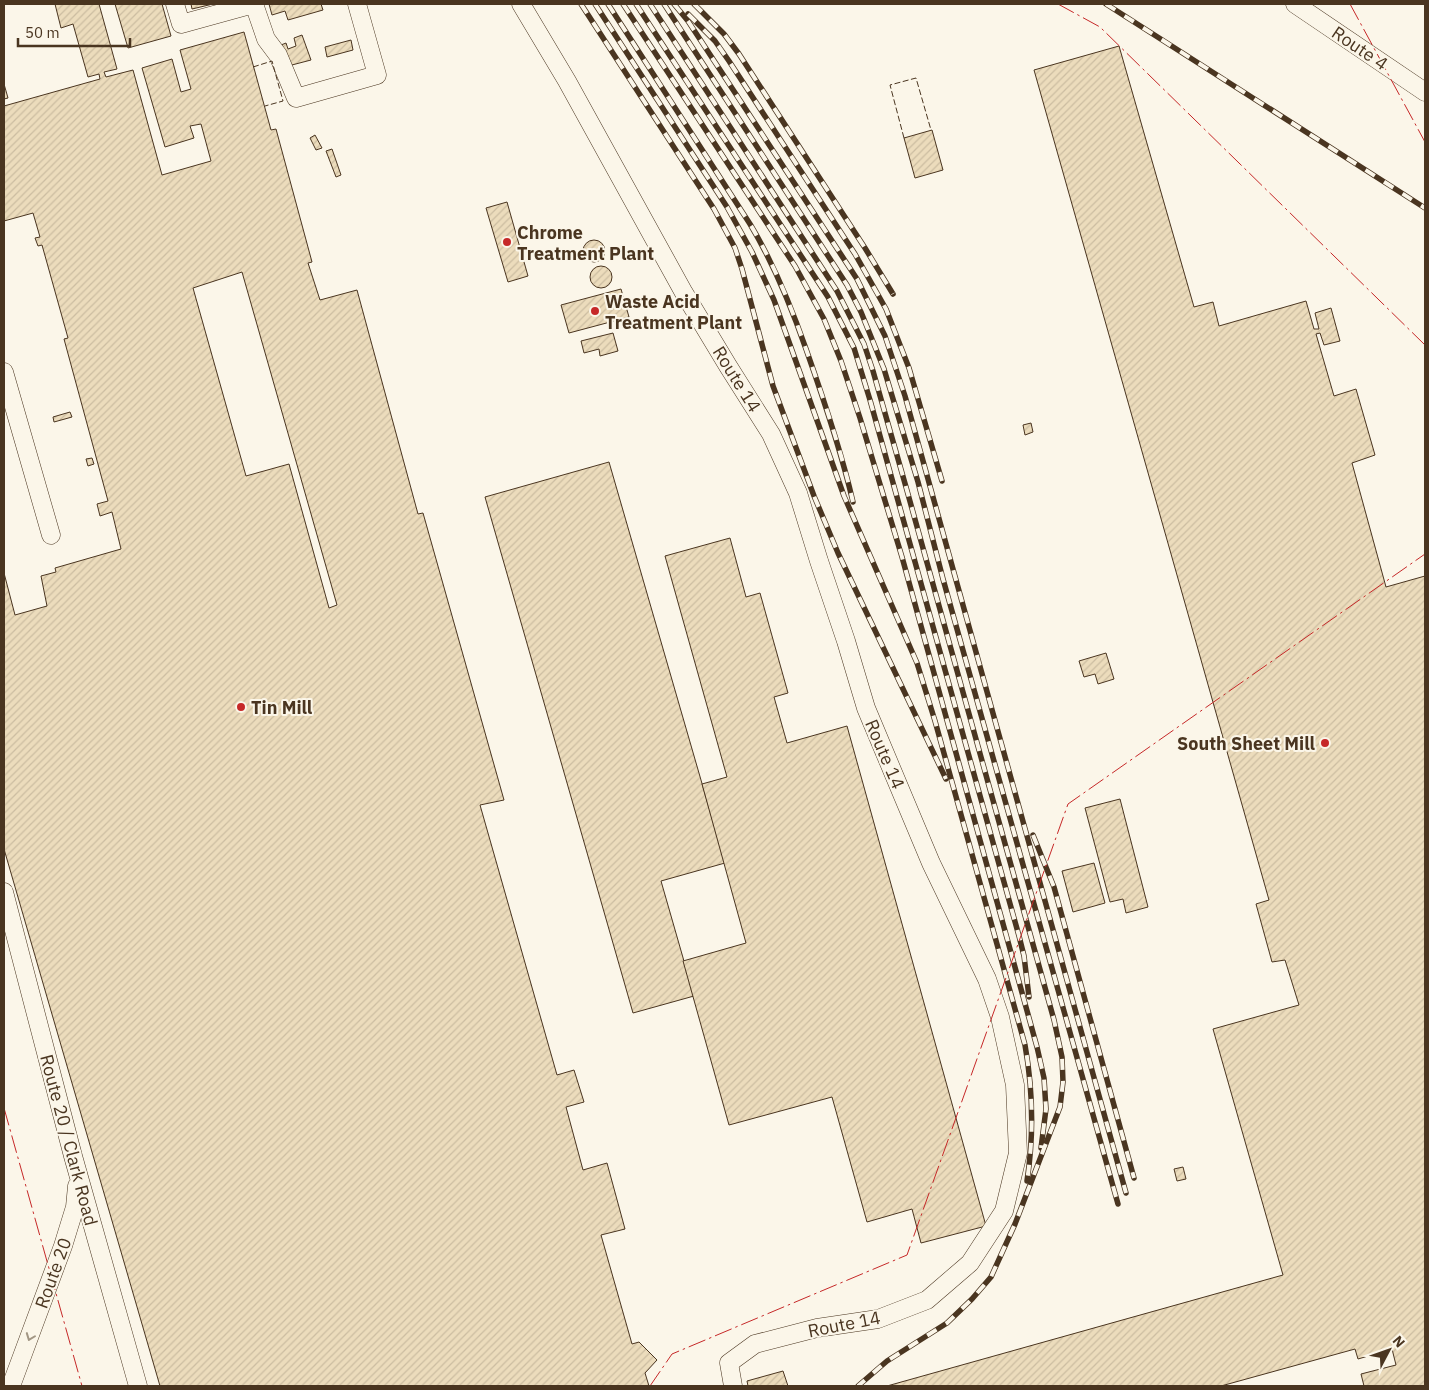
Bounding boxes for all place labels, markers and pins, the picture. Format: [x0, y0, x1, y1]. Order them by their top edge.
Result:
place label: Chrome Treatment Plant [517, 221, 654, 265]
marker: Chrome Treatment Plant [501, 236, 513, 248]
place label: Waste Acid Treatment Plant [605, 290, 742, 334]
marker: Waste Acid Treatment Plant [589, 305, 601, 317]
place label: Tin Mill [251, 696, 313, 719]
marker: Tin Mill [235, 701, 247, 713]
place label: South Sheet Mill [1177, 732, 1316, 755]
marker: South Sheet Mill [1319, 737, 1331, 749]

